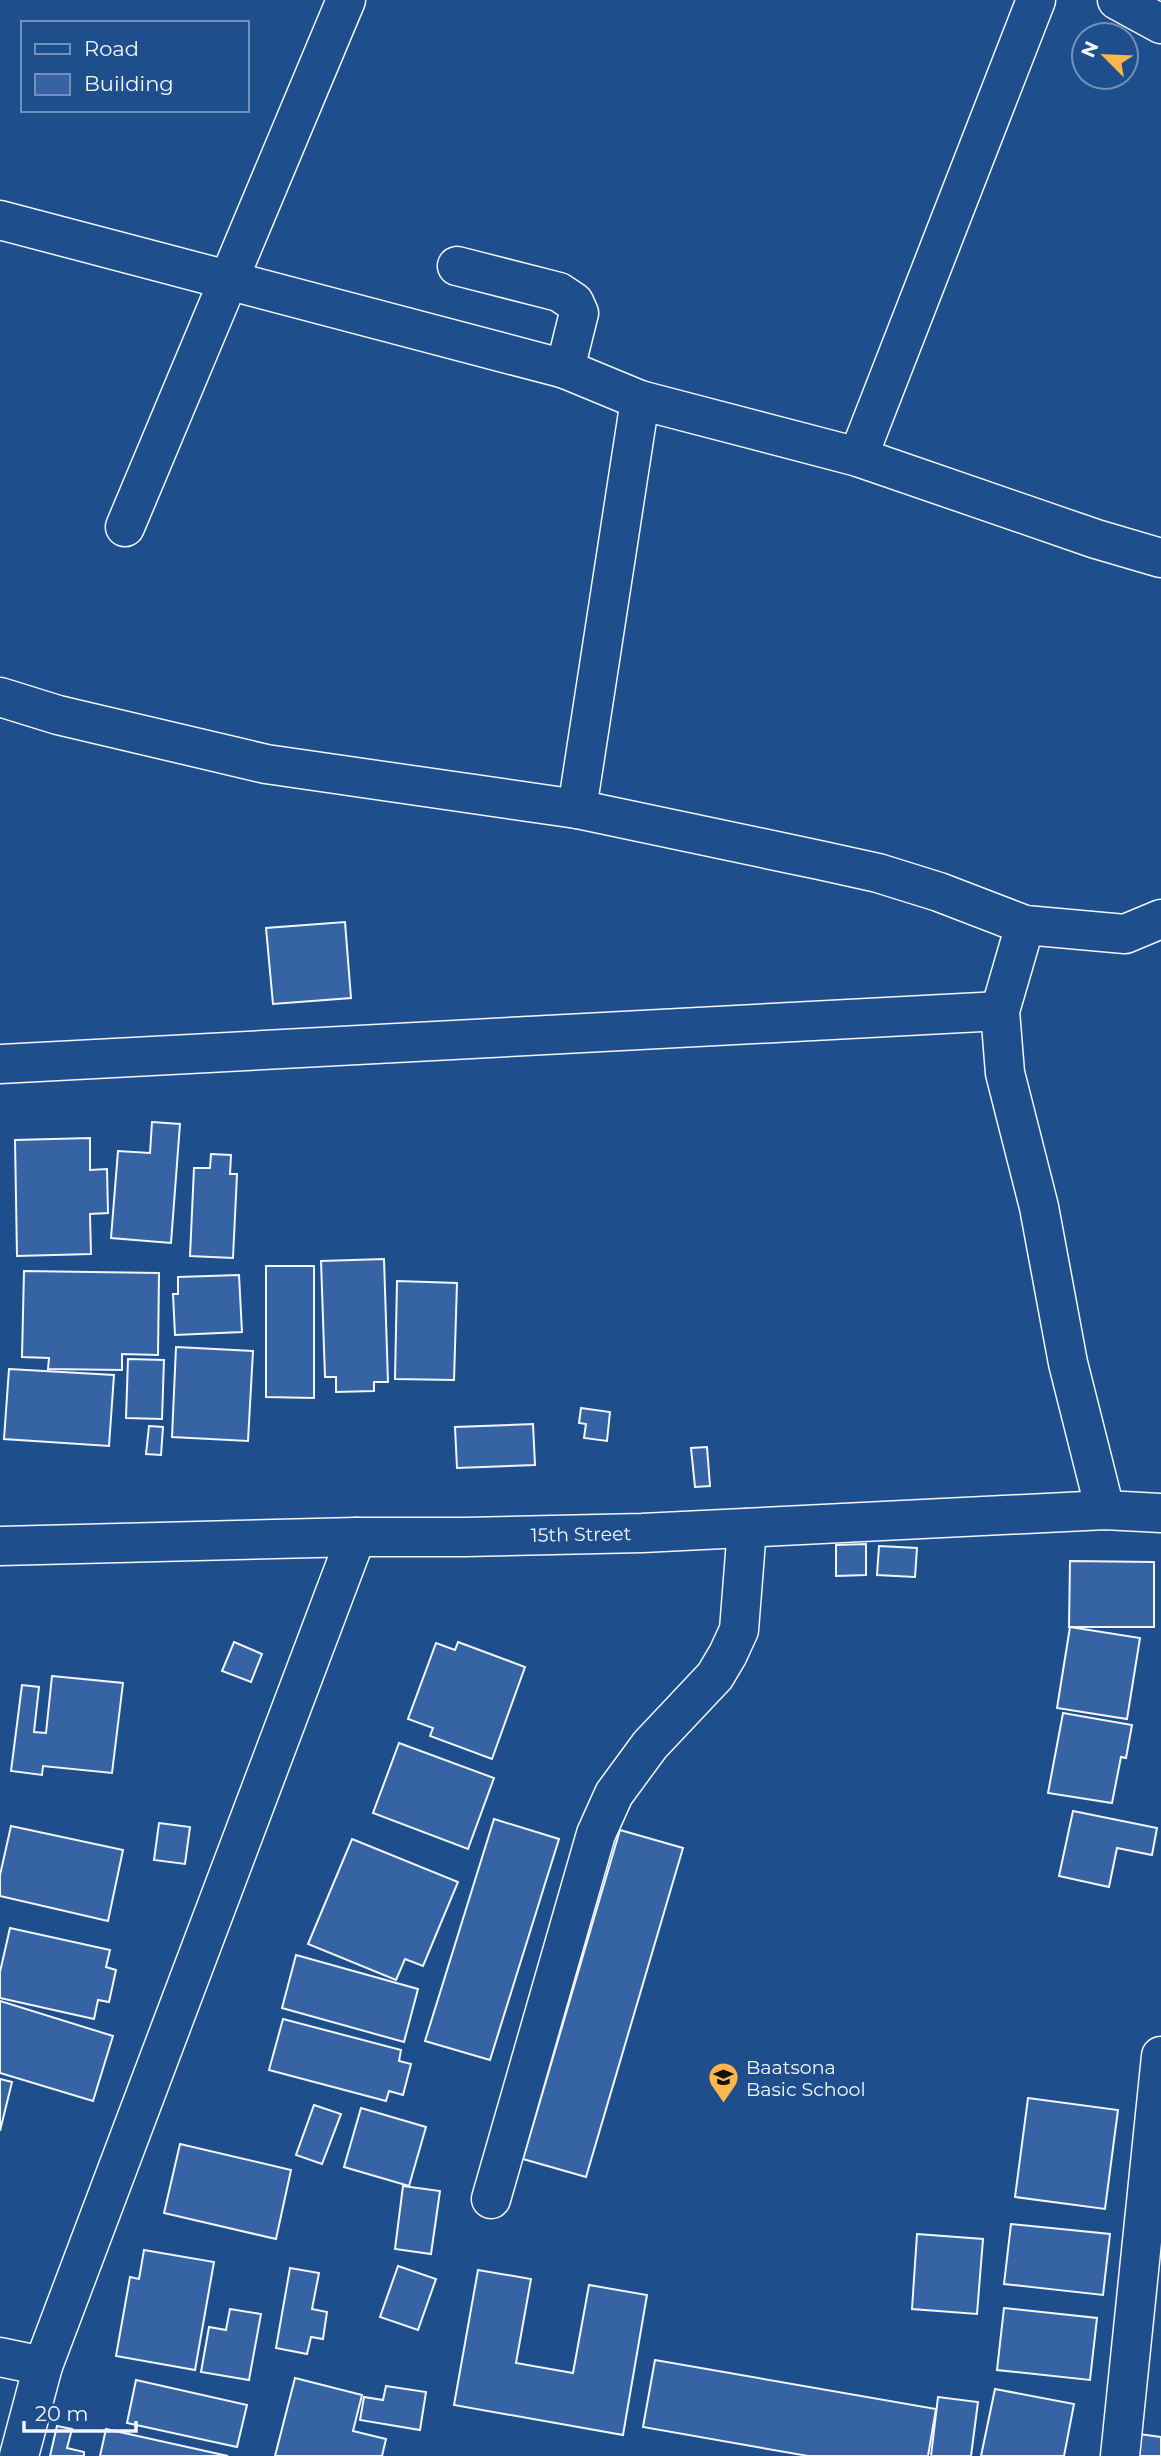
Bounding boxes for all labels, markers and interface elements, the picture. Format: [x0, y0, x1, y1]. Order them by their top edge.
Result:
legend [21, 21, 248, 112]
north arrow [1070, 21, 1140, 91]
text: Road [84, 36, 139, 61]
text: N [1076, 38, 1104, 61]
text: Building [84, 71, 174, 96]
street label: 15th Street [531, 1522, 632, 1547]
place label: Baatsona Basic School [746, 2056, 866, 2101]
school or university icon: Baatsona Basic School [706, 2061, 740, 2105]
scale bar [24, 2390, 136, 2434]
text: 20 m [35, 2401, 89, 2426]

